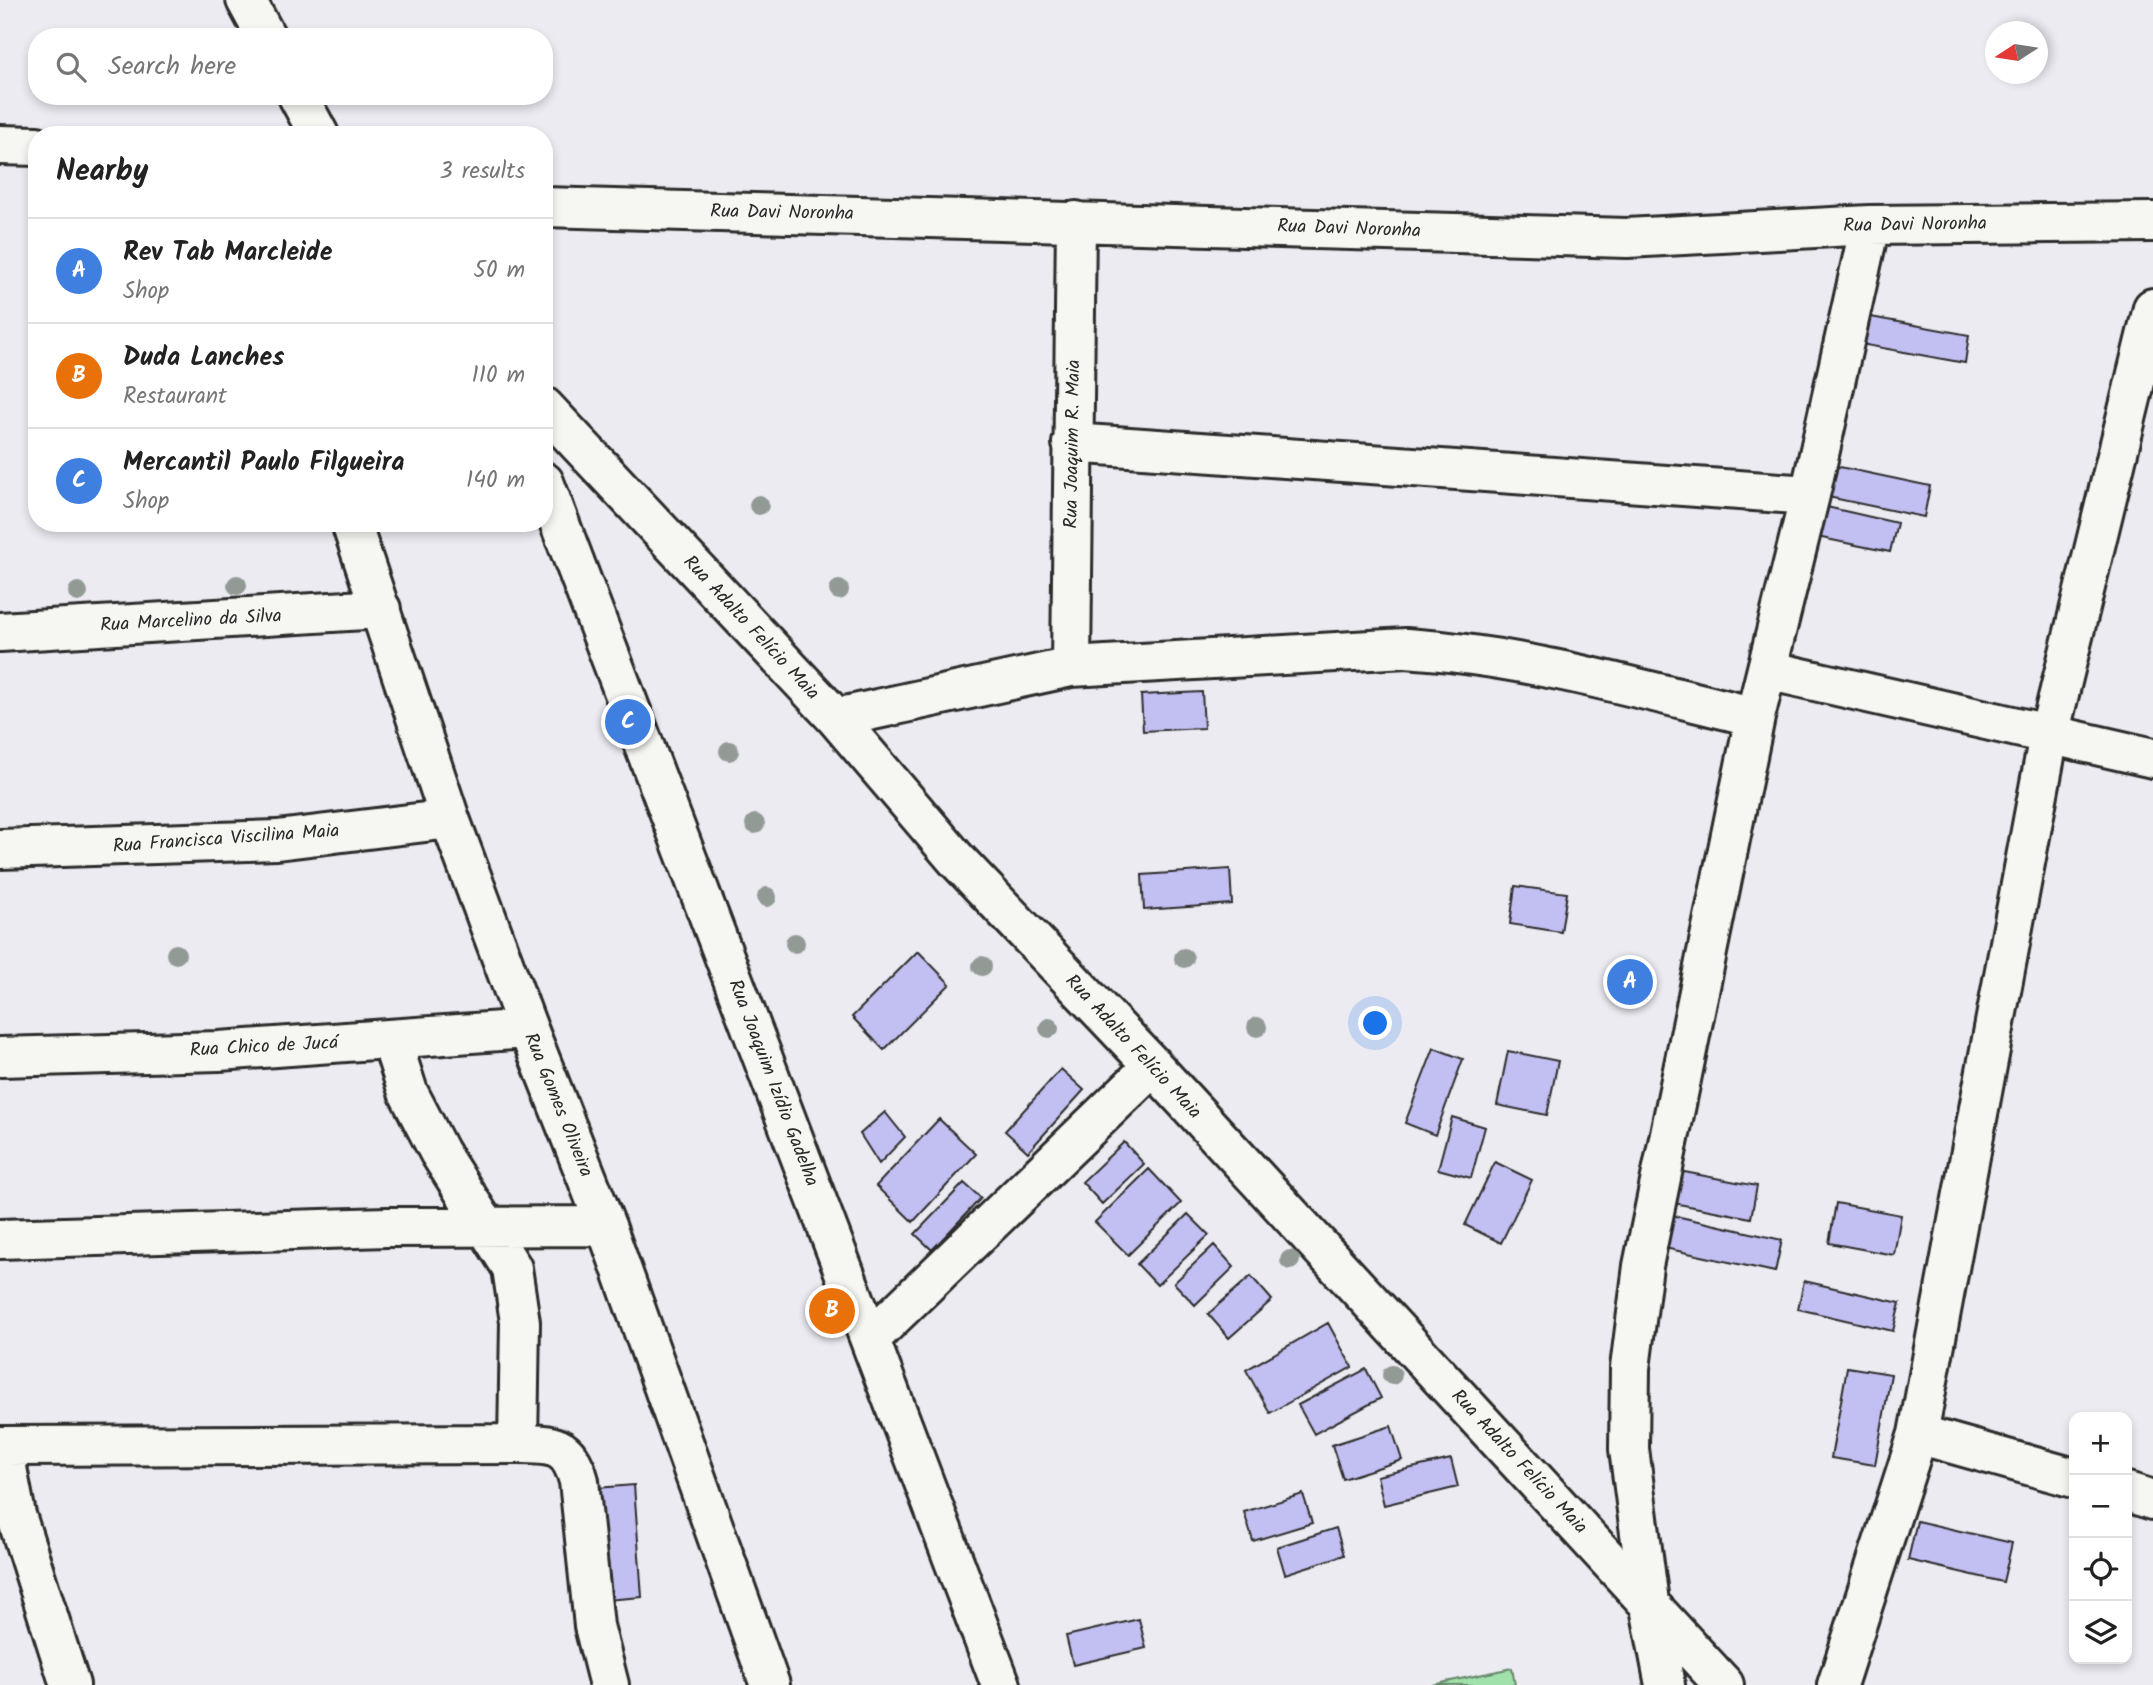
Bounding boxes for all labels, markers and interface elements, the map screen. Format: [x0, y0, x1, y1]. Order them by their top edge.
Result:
north arrow [1985, 21, 2048, 84]
search box [28, 28, 553, 105]
text: Search here [108, 46, 236, 88]
icon: search [52, 48, 90, 86]
text: Nearby [56, 148, 148, 196]
text: 3 results [439, 154, 525, 190]
street label: Rua Davi Noronha [710, 197, 854, 229]
street label: Rua Davi Noronha [1843, 209, 1987, 241]
street label: Rua Davi Noronha [1277, 212, 1421, 246]
text: Rev Tab Marcleide [123, 232, 333, 274]
text: A [72, 253, 86, 289]
text: 50 m [474, 253, 525, 289]
text: Shop [123, 274, 169, 310]
text: Duda Lanches [123, 337, 284, 379]
text: B [72, 358, 86, 394]
text: 110 m [472, 358, 525, 394]
street label: Rua Joaquim R. Maia [1057, 359, 1089, 529]
text: Restaurant [123, 379, 227, 415]
text: Mercantil Paulo Filgueira [123, 442, 405, 484]
text: C [72, 463, 86, 499]
text: 140 m [466, 463, 525, 499]
text: Shop [123, 484, 169, 520]
street label: Rua Adalto Felício Maia [676, 549, 826, 707]
street label: Rua Marcelino da Silva [99, 601, 283, 641]
pin: C [605, 696, 651, 748]
street label: Rua Francisca Viscilina Maia [112, 816, 340, 862]
pin: A [1607, 956, 1653, 1008]
street label: Rua Adalto Felício Maia [1058, 968, 1208, 1126]
street label: Rua Joaquim Izídio Gadelha [720, 975, 826, 1191]
your location [1358, 1006, 1392, 1040]
street label: Rua Chico de Jucá [189, 1028, 341, 1066]
street label: Rua Gomes Oliveira [515, 1028, 601, 1182]
pin: B [809, 1285, 855, 1337]
street label: Rua Adalto Felício Maia [1444, 1383, 1594, 1541]
map controls [2069, 1412, 2132, 1664]
button: + [2069, 1412, 2132, 1475]
button: − [2069, 1475, 2132, 1538]
button: locate [2069, 1538, 2132, 1601]
button: layers [2069, 1601, 2132, 1664]

